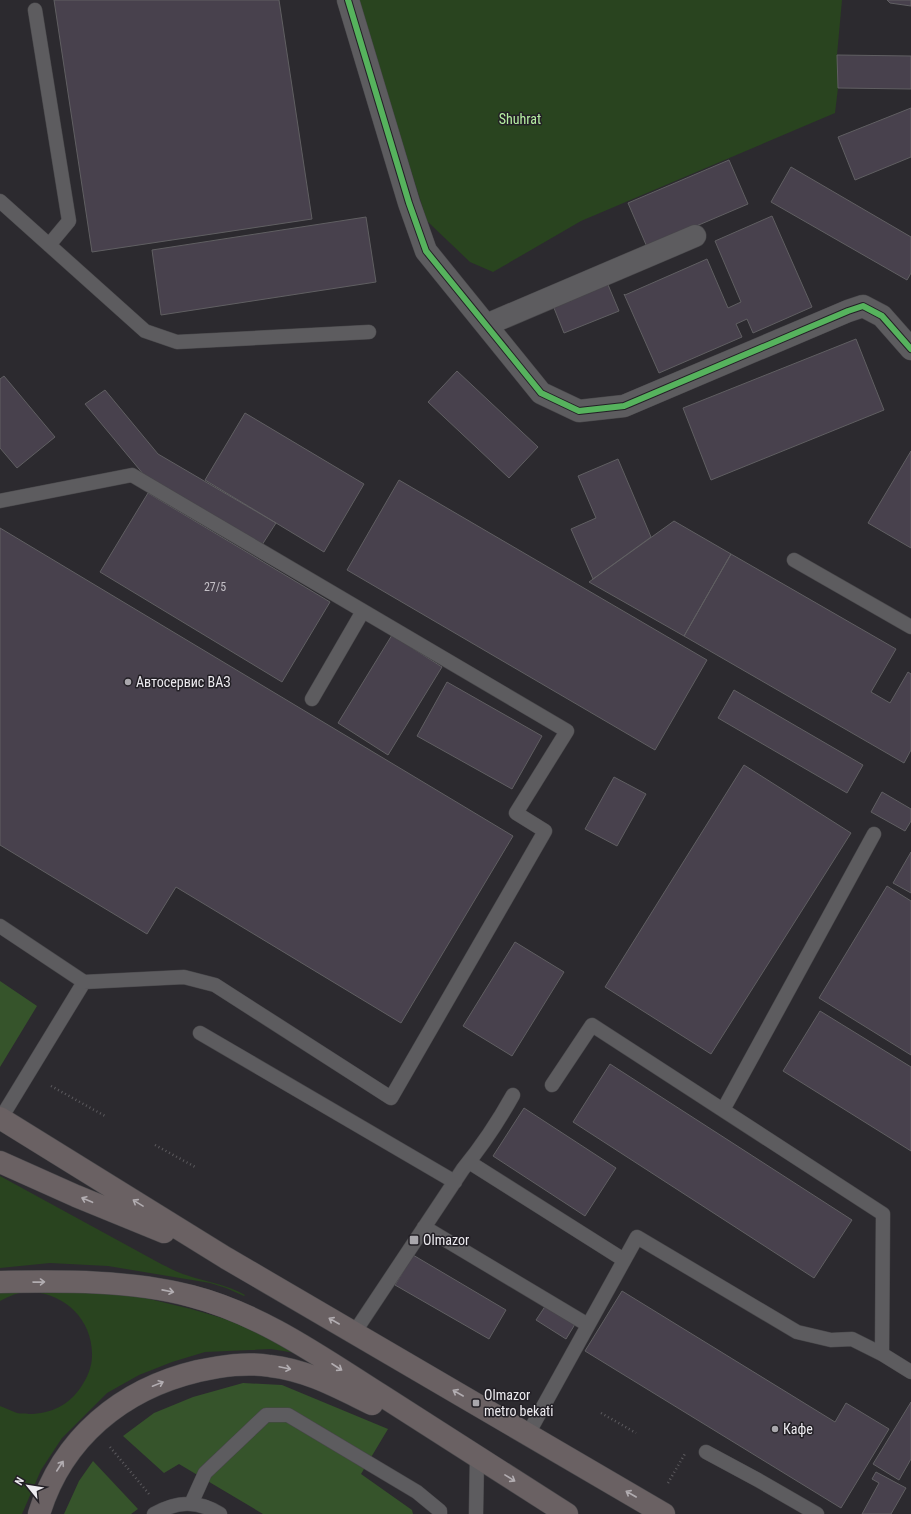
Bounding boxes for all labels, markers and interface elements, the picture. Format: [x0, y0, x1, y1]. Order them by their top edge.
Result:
park label: Shuhrat [499, 111, 541, 127]
house number: 27/5 [204, 580, 226, 594]
place label: Автосервис ВАЗ [136, 674, 231, 690]
marker: Автосервис ВАЗ [123, 677, 133, 687]
one-way arrow [81, 1196, 93, 1203]
one-way arrow [132, 1199, 144, 1207]
place label: Olmazor [423, 1232, 469, 1248]
marker: Olmazor [408, 1234, 420, 1246]
one-way arrow [32, 1278, 45, 1285]
one-way arrow [162, 1287, 175, 1295]
one-way arrow [328, 1316, 340, 1324]
one-way arrow [331, 1363, 342, 1371]
one-way arrow [279, 1365, 292, 1373]
one-way arrow [152, 1380, 164, 1388]
place label: Olmazor metro bekati [484, 1387, 553, 1419]
one-way arrow [452, 1388, 464, 1396]
marker: Olmazor metro bekati [471, 1398, 481, 1408]
place label: Кафе [783, 1421, 813, 1437]
marker: Кафе [770, 1424, 780, 1434]
one-way arrow [56, 1461, 64, 1472]
north arrow [8, 1466, 48, 1506]
one-way arrow [504, 1474, 516, 1482]
text: N [12, 1475, 27, 1487]
one-way arrow [625, 1490, 637, 1498]

